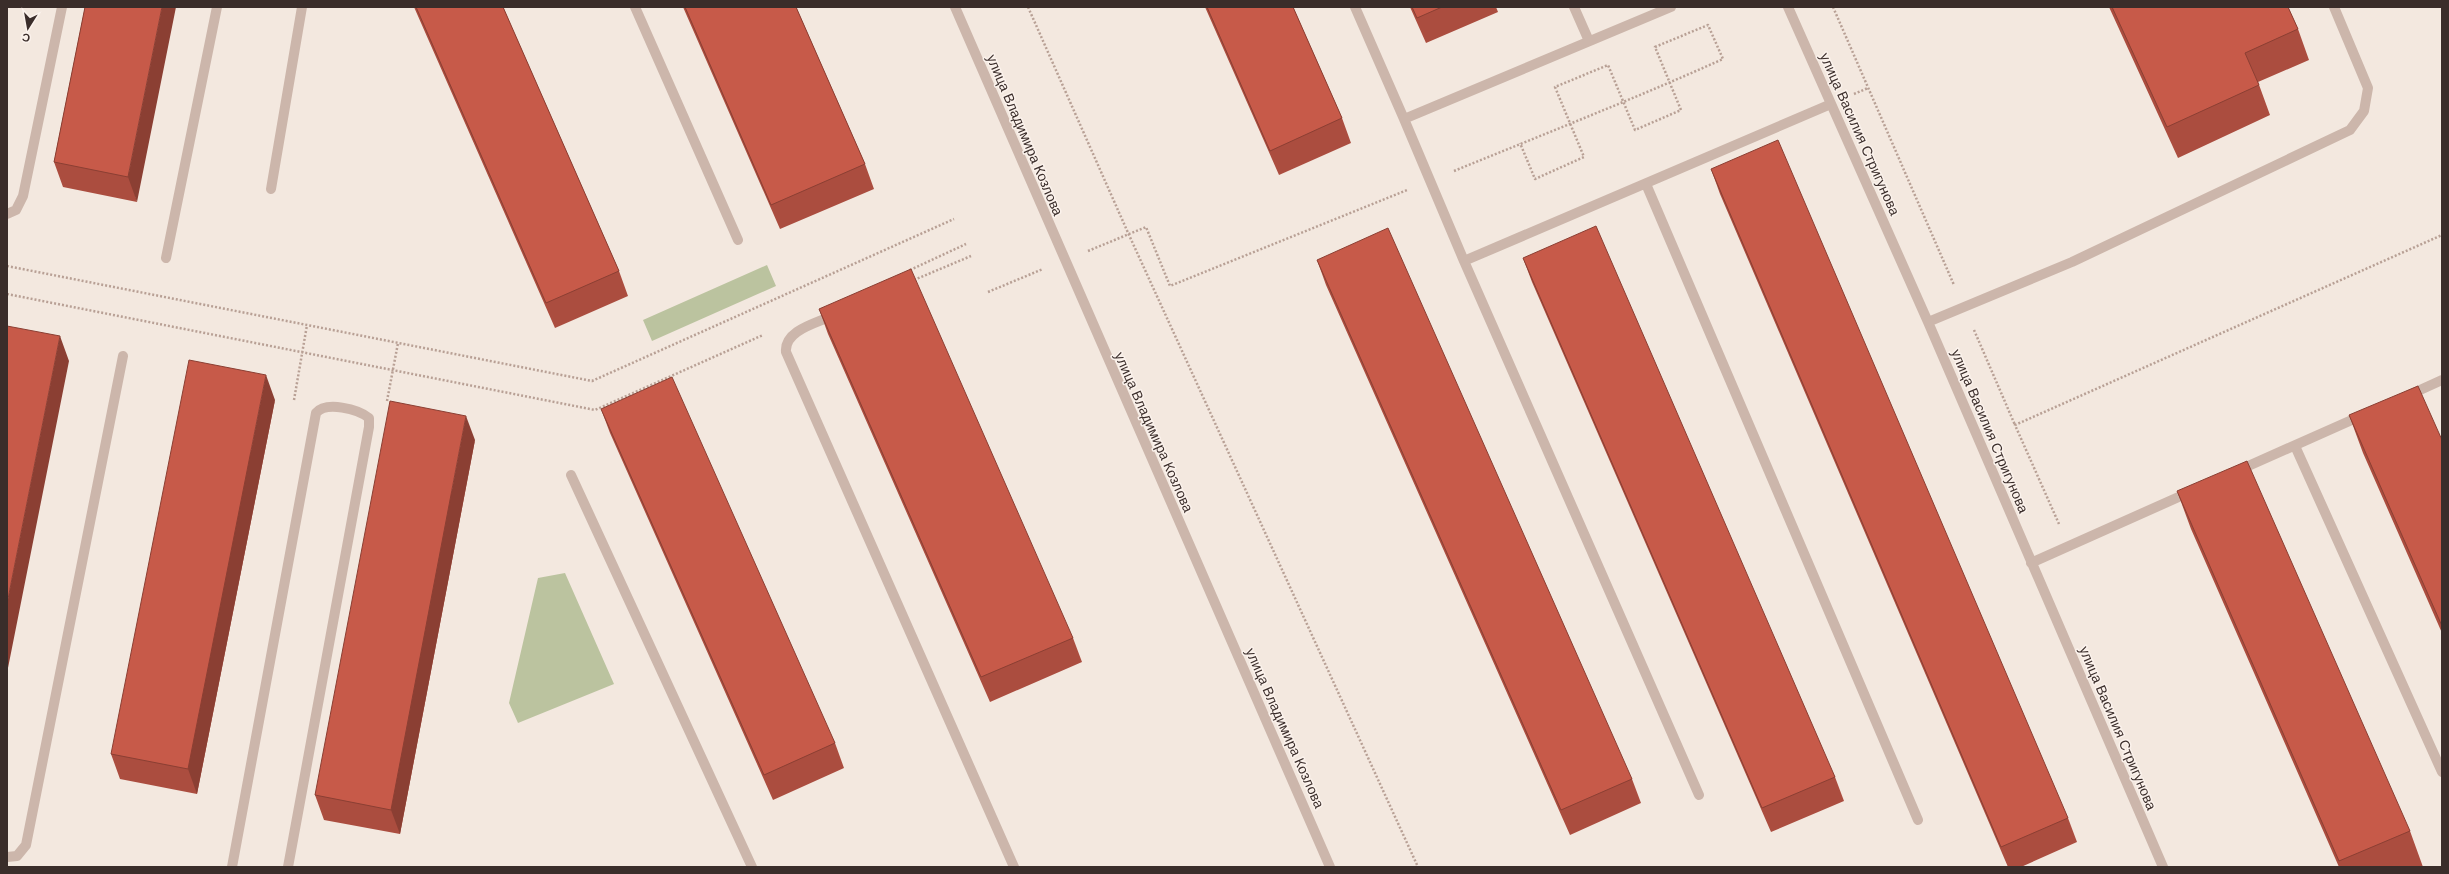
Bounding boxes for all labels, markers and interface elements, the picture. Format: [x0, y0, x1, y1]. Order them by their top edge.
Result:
north arrow [8, 8, 48, 48]
text: С [21, 30, 31, 45]
street label: улица Василия Стригунова [1816, 50, 1904, 218]
street label: улица Владимира Козлова [983, 52, 1067, 219]
street label: улица Василия Стригунова [1947, 346, 2033, 516]
street label: улица Владимира Козлова [1111, 349, 1198, 515]
street label: улица Василия Стригунова [2075, 643, 2161, 813]
street label: улица Владимира Козлова [1242, 645, 1329, 811]

